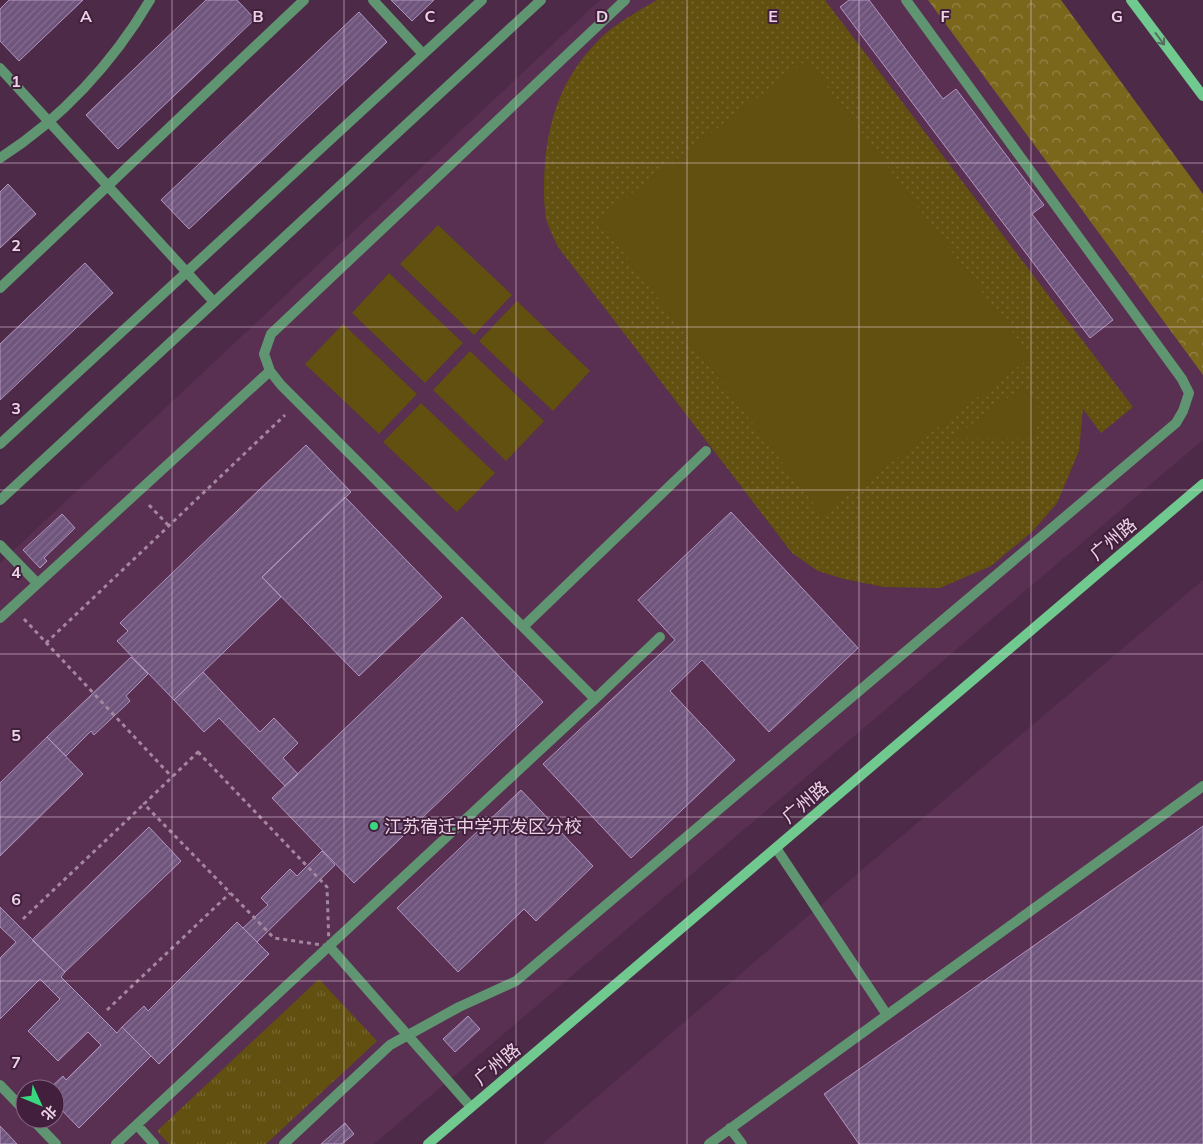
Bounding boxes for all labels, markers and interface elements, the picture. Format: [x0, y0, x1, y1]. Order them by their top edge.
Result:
text: A [80, 6, 92, 26]
text: B [252, 6, 264, 26]
text: C [425, 6, 436, 26]
text: D [596, 6, 608, 26]
text: E [768, 6, 778, 26]
text: F [940, 6, 950, 26]
text: G [1111, 6, 1123, 26]
one-way arrow [1155, 32, 1165, 46]
text: 1 [11, 71, 21, 91]
text: 2 [11, 235, 21, 255]
text: 3 [11, 398, 21, 418]
street label: 广州路 [1085, 513, 1141, 565]
text: 4 [11, 562, 21, 582]
text: 5 [11, 725, 21, 745]
street label: 广州路 [777, 776, 833, 828]
place label: 江苏宿迁中学开发区分校 [384, 815, 582, 838]
marker: 江苏宿迁中学开发区分校 [368, 820, 380, 832]
text: 6 [11, 889, 21, 909]
street label: 广州路 [469, 1038, 525, 1090]
text: 7 [11, 1052, 21, 1072]
north arrow [15, 1079, 65, 1129]
text: 北 [38, 1102, 61, 1124]

